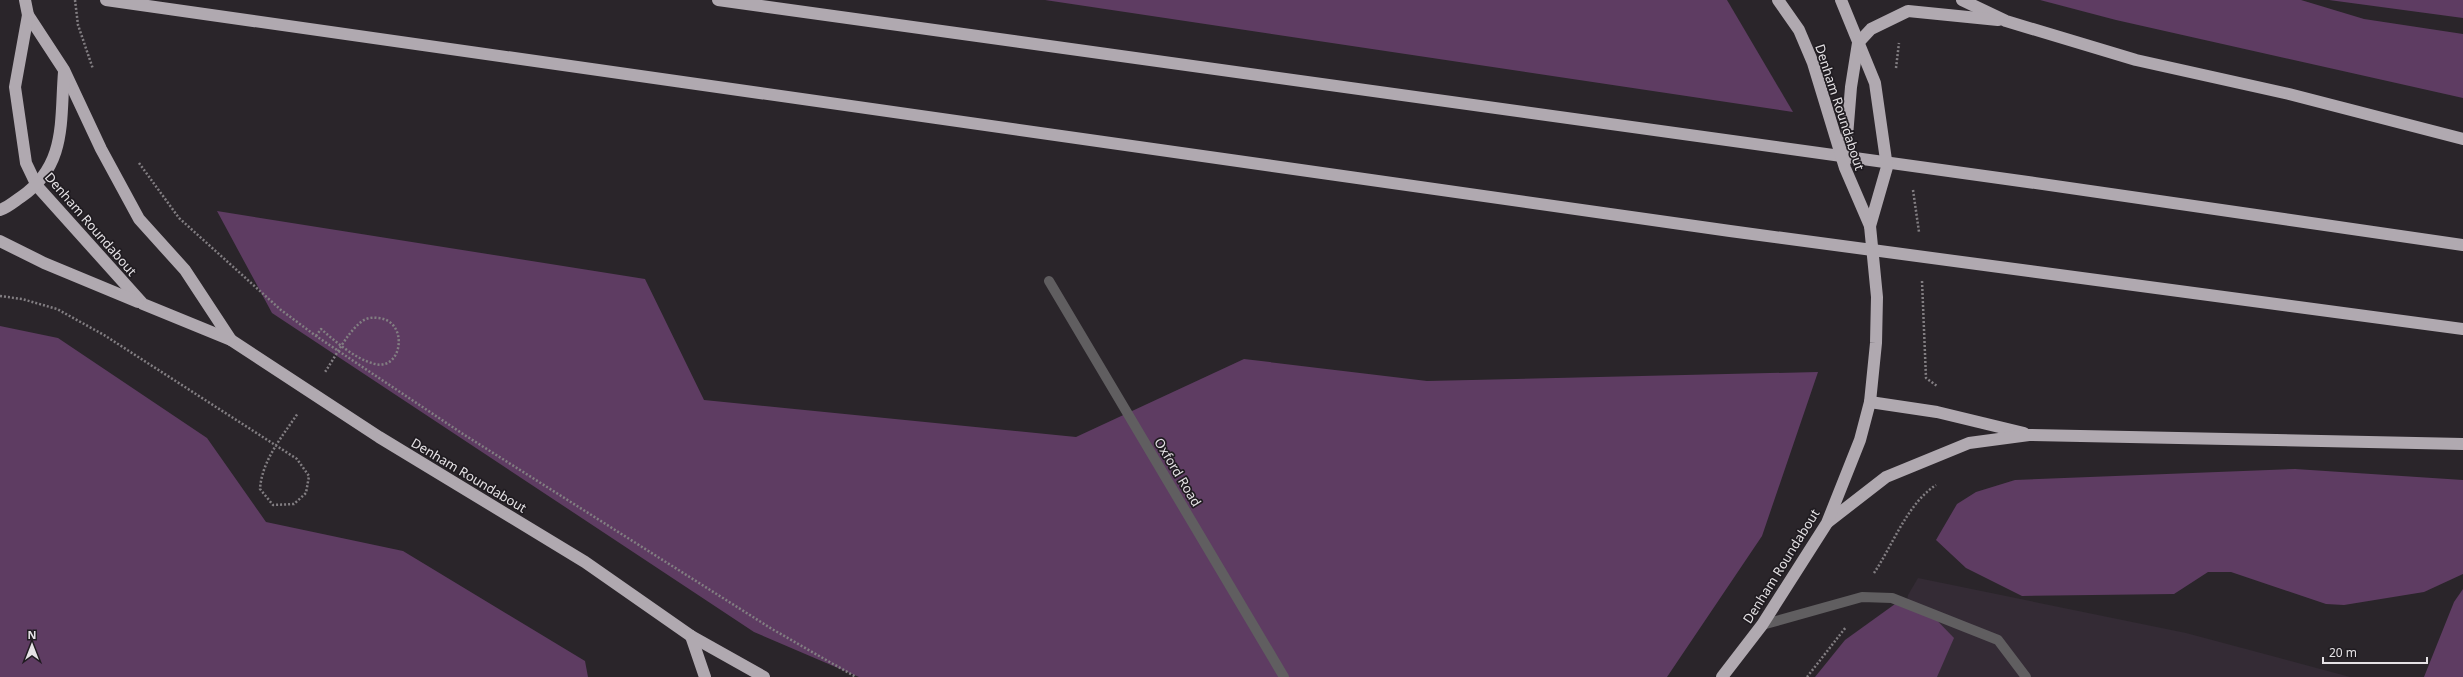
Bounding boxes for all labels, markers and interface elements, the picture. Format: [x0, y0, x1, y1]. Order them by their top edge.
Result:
street label: Denham Roundabout [1811, 42, 1869, 173]
street label: Denham Roundabout [41, 168, 141, 280]
street label: Denham Roundabout [408, 433, 530, 517]
street label: Oxford Road [1150, 434, 1206, 510]
street label: Denham Roundabout [1738, 505, 1824, 627]
north arrow [12, 625, 52, 665]
text: N [28, 627, 36, 642]
scale bar [2323, 639, 2427, 665]
text: 20 m [2329, 644, 2357, 661]

